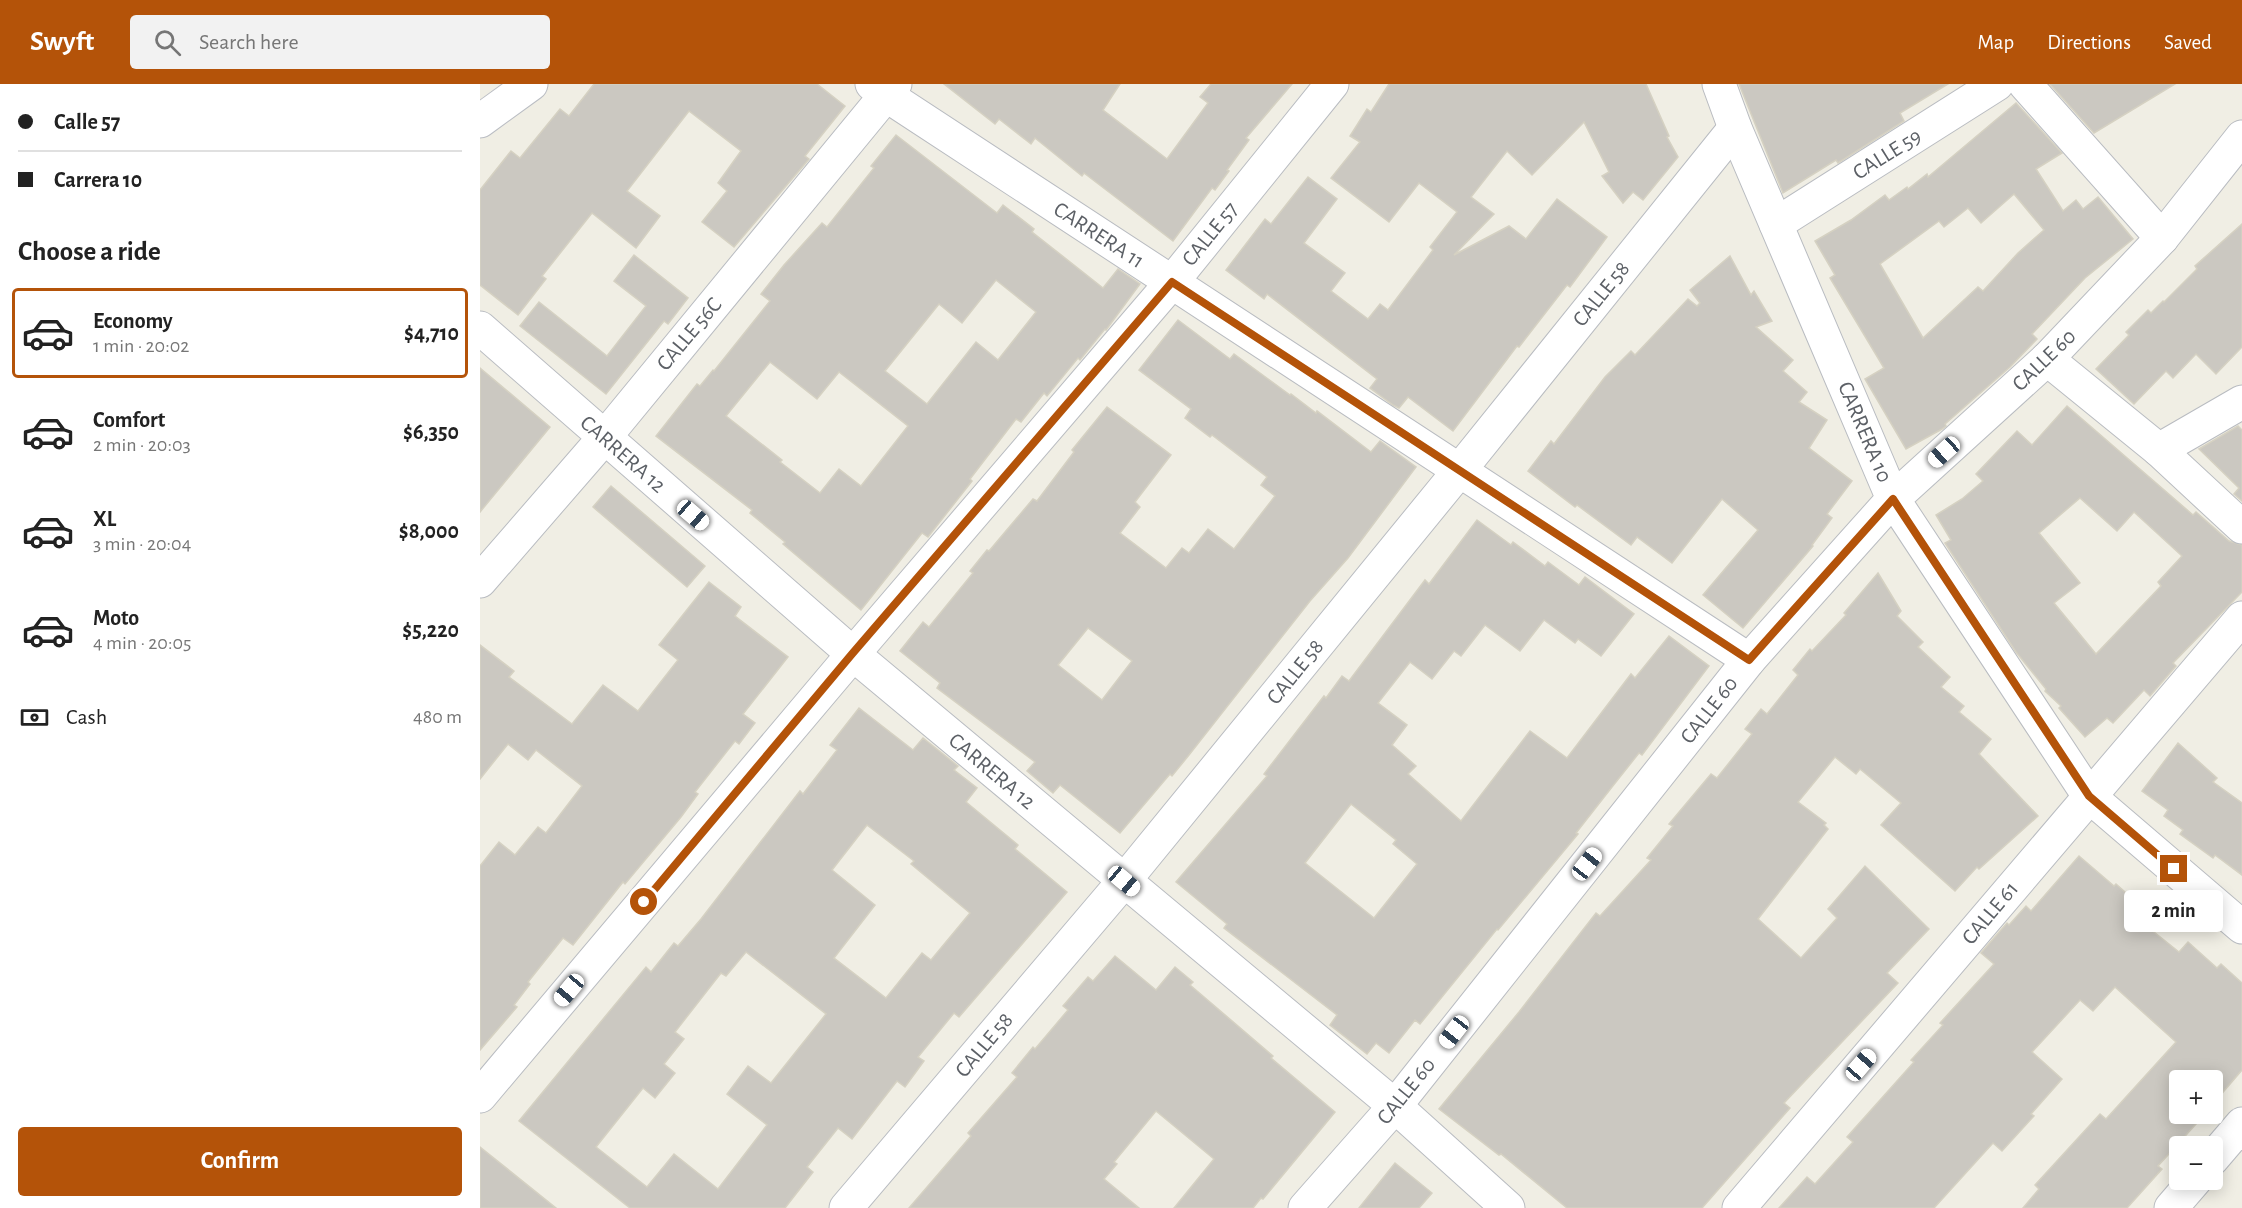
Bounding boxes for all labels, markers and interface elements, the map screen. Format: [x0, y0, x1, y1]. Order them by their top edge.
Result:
search box [130, 15, 550, 69]
icon: search [151, 26, 184, 59]
text: Swyft [30, 28, 94, 56]
text: Search here [199, 31, 299, 53]
text: Map [1978, 32, 2014, 53]
text: Directions [2047, 32, 2131, 53]
text: Saved [2164, 32, 2212, 53]
text: Calle 57 [54, 111, 120, 133]
street label: CALLE 59 [1849, 124, 1925, 184]
text: Carrera 10 [54, 169, 142, 191]
street label: CARRERA 11 [1050, 198, 1148, 272]
street label: CALLE 57 [1178, 198, 1242, 270]
text: Choose a ride [18, 238, 161, 265]
street label: CALLE 58 [1568, 257, 1634, 331]
street label: CALLE 56C [652, 293, 726, 375]
icon: car [21, 306, 75, 360]
text: Economy [93, 310, 173, 332]
text: $4,710 [404, 322, 459, 344]
street label: CALLE 60 [2008, 325, 2080, 395]
text: 1 min · 20:02 [93, 336, 189, 356]
street label: CARRERA 10 [1834, 378, 1896, 486]
icon: car [21, 405, 75, 459]
text: Comfort [93, 409, 165, 431]
street label: CARRERA 12 [576, 411, 670, 497]
text: $6,350 [403, 421, 459, 443]
car [1925, 433, 1963, 471]
text: 2 min · 20:03 [93, 435, 191, 455]
car [674, 496, 712, 534]
icon: car [21, 504, 75, 558]
text: XL [93, 508, 116, 530]
text: $8,000 [399, 520, 459, 542]
text: 3 min · 20:04 [93, 534, 191, 554]
icon: car [21, 603, 75, 657]
text: Moto [93, 607, 139, 629]
text: $5,220 [402, 619, 459, 641]
text: 4 min · 20:05 [93, 633, 191, 653]
street label: CALLE 58 [1262, 635, 1328, 709]
street label: CALLE 60 [1676, 672, 1742, 748]
icon: cash [18, 701, 51, 734]
text: Cash [66, 706, 107, 728]
text: 480 m [413, 707, 462, 727]
street label: CARRERA 12 [945, 729, 1039, 813]
car [1569, 844, 1605, 884]
route end [2160, 855, 2187, 882]
car [1104, 863, 1144, 899]
street label: CALLE 61 [1958, 877, 2022, 949]
route start [630, 888, 657, 915]
callout: 2 min [2124, 890, 2224, 932]
text: 2 min [2151, 901, 2196, 921]
car [551, 970, 587, 1010]
street label: CALLE 58 [951, 1009, 1017, 1081]
car [1436, 1012, 1472, 1052]
car [1842, 1046, 1880, 1084]
street label: CALLE 60 [1373, 1054, 1439, 1128]
map controls [2169, 1070, 2223, 1190]
button: + [2169, 1070, 2223, 1124]
button: Confirm [18, 1127, 462, 1196]
button: − [2169, 1136, 2223, 1190]

